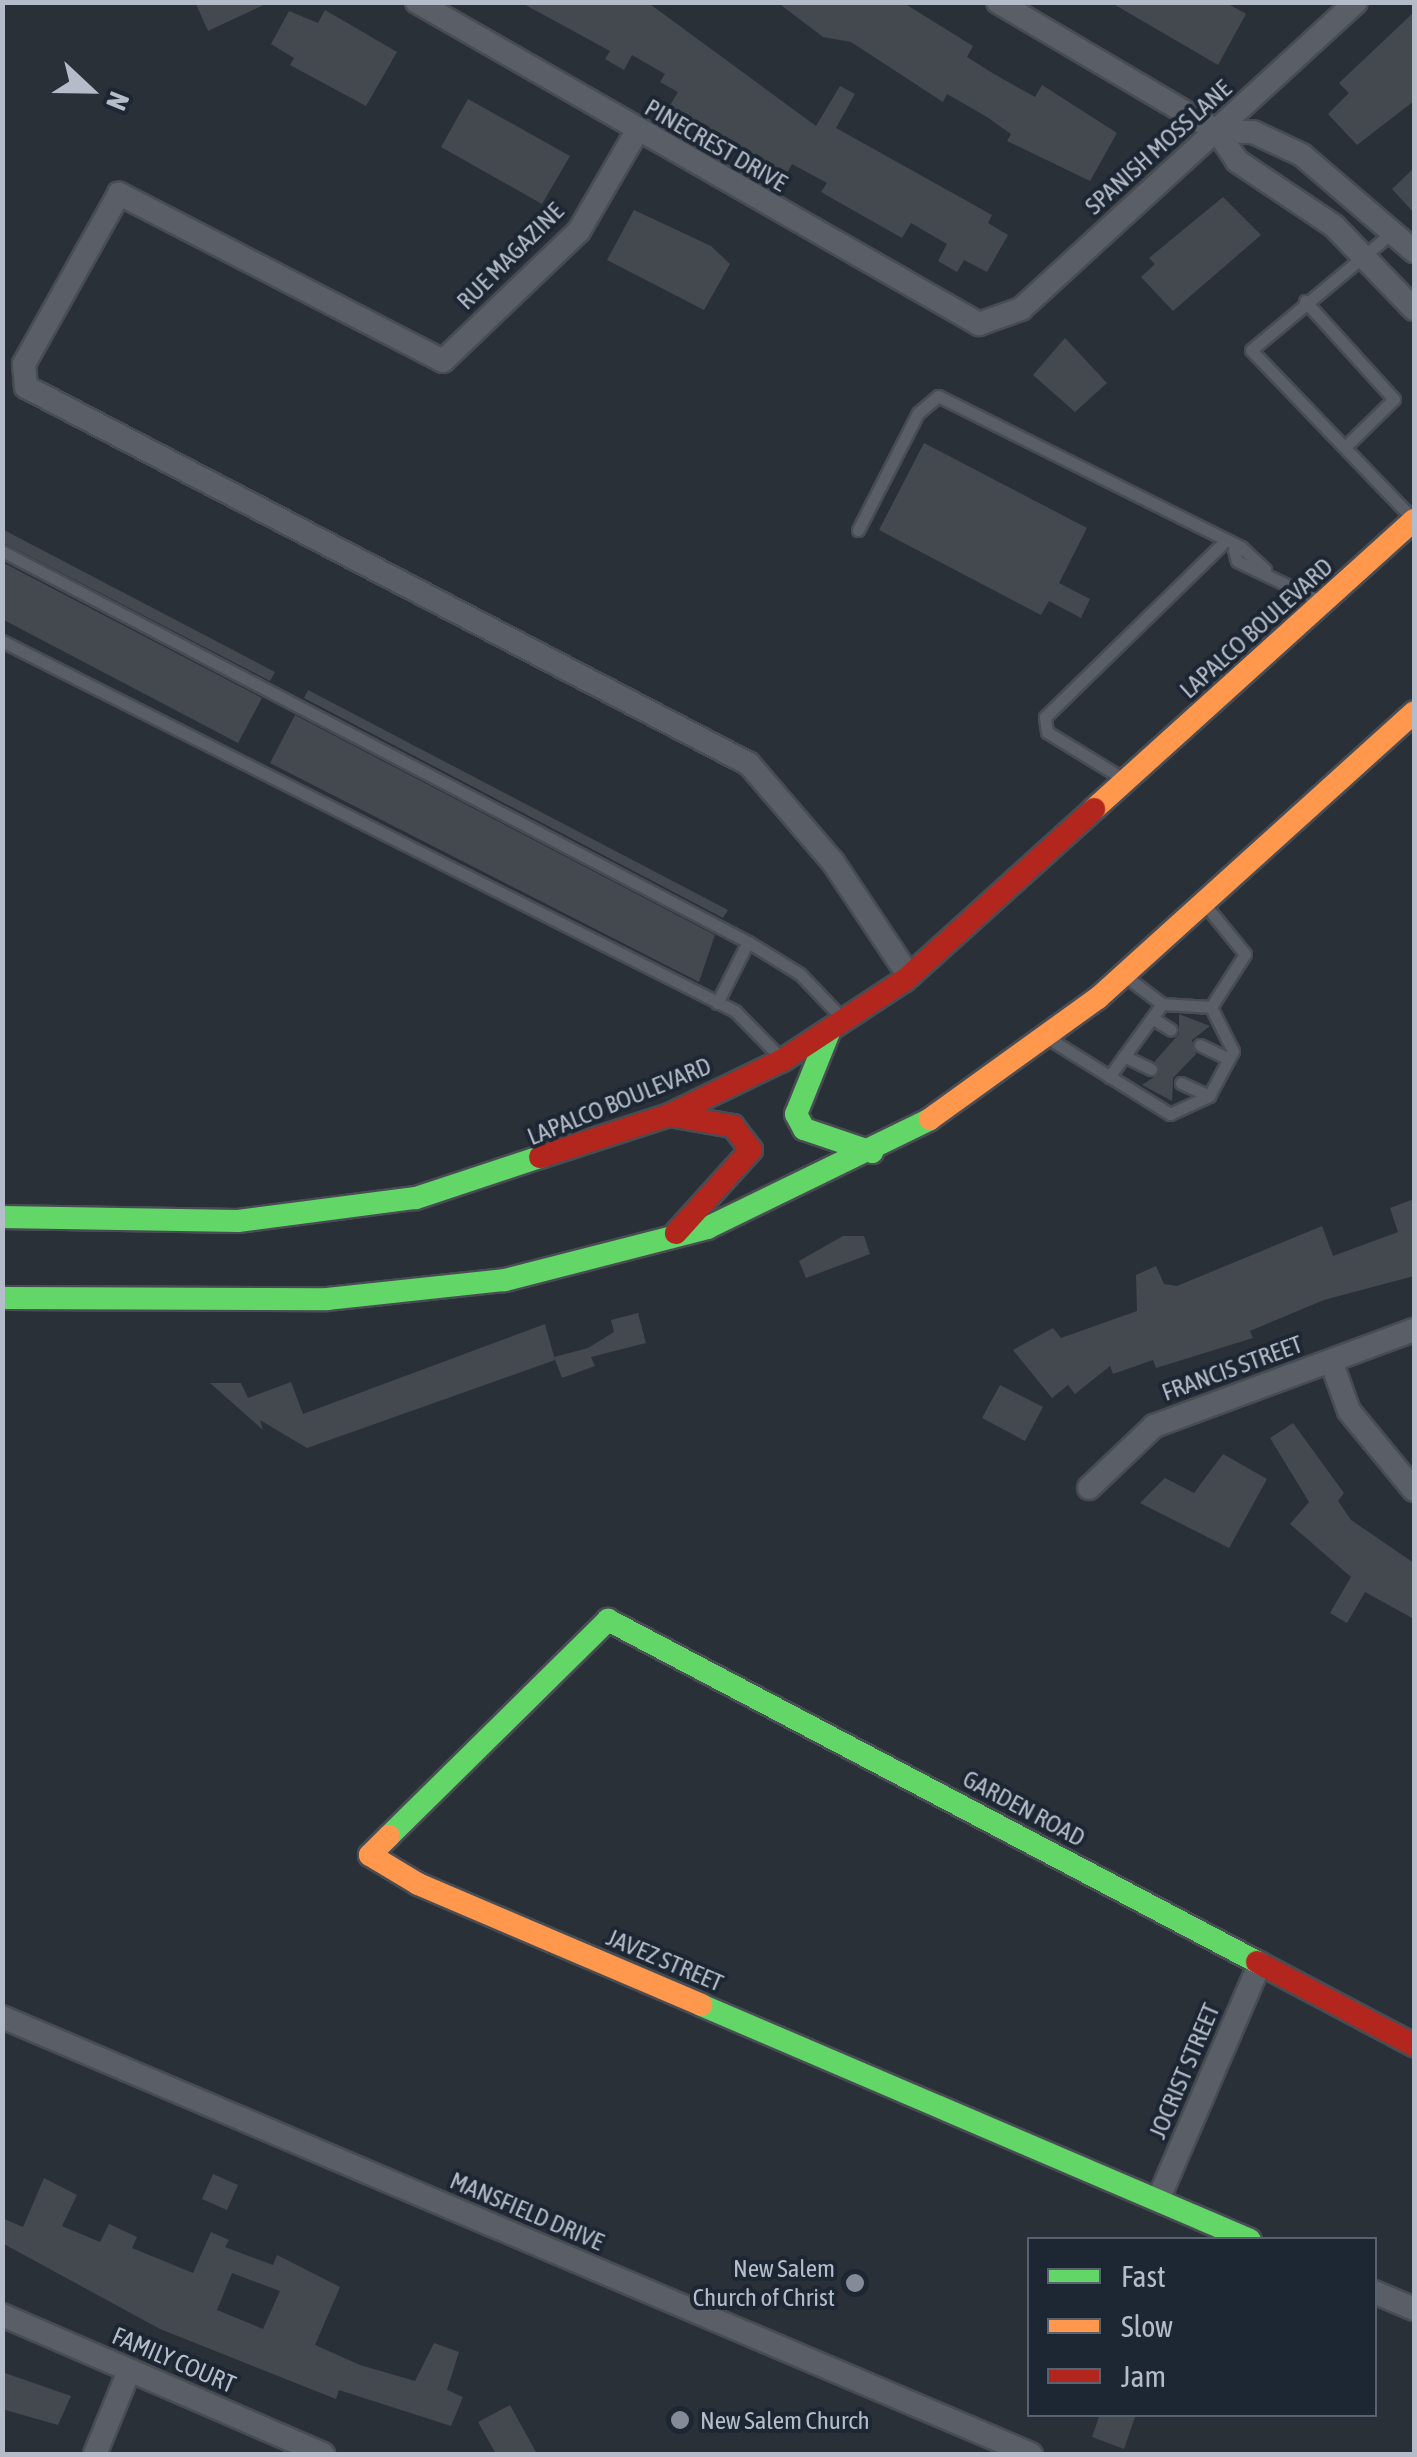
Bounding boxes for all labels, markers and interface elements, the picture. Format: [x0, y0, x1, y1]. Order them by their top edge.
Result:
north arrow [40, 40, 140, 140]
street label: SPANISH MOSS LANE [1079, 73, 1237, 221]
text: N [100, 88, 136, 115]
street label: PINECREST DRIVE [640, 92, 792, 198]
street label: RUE MAGAZINE [450, 196, 570, 316]
street label: LAPALCO BOULEVARD [1173, 551, 1339, 705]
street label: LAPALCO BOULEVARD [523, 1050, 715, 1152]
street label: FRANCIS STREET [1158, 1329, 1306, 1407]
street label: GARDEN ROAD [958, 1763, 1090, 1853]
street label: JAVEZ STREET [602, 1922, 728, 1998]
street label: JOCRIST STREET [1142, 1999, 1226, 2143]
street label: MANSFIELD DRIVE [446, 2165, 608, 2257]
legend [1027, 2237, 1377, 2417]
place label: New Salem Church of Christ [693, 2254, 835, 2313]
text: Fast [1121, 2259, 1166, 2293]
marker: New Salem Church of Christ [844, 2272, 866, 2294]
text: Slow [1121, 2309, 1173, 2343]
street label: FAMILY COURT [108, 2321, 240, 2399]
text: Jam [1121, 2359, 1166, 2393]
place label: New Salem Church [700, 2405, 870, 2435]
marker: New Salem Church [669, 2409, 691, 2431]

